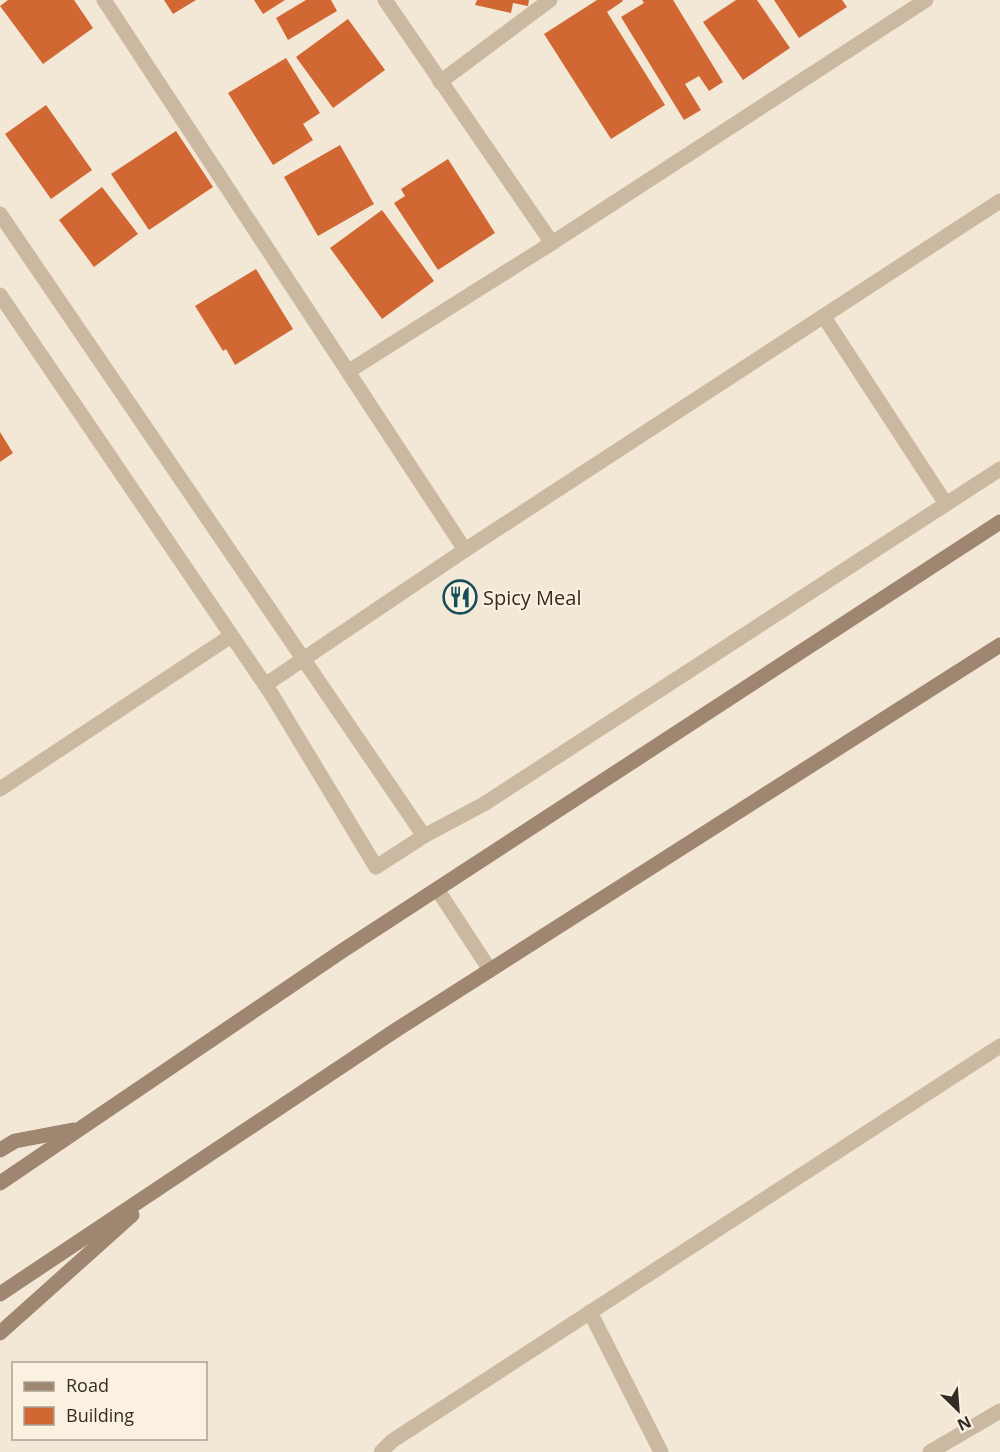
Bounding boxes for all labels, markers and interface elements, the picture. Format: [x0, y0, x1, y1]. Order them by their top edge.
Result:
restaurant icon: Spicy Meal [442, 579, 478, 615]
place label: Spicy Meal [483, 584, 581, 611]
legend [12, 1362, 207, 1440]
text: Road [66, 1373, 109, 1397]
north arrow [928, 1380, 988, 1440]
text: Building [66, 1403, 134, 1427]
text: N [954, 1411, 975, 1436]

